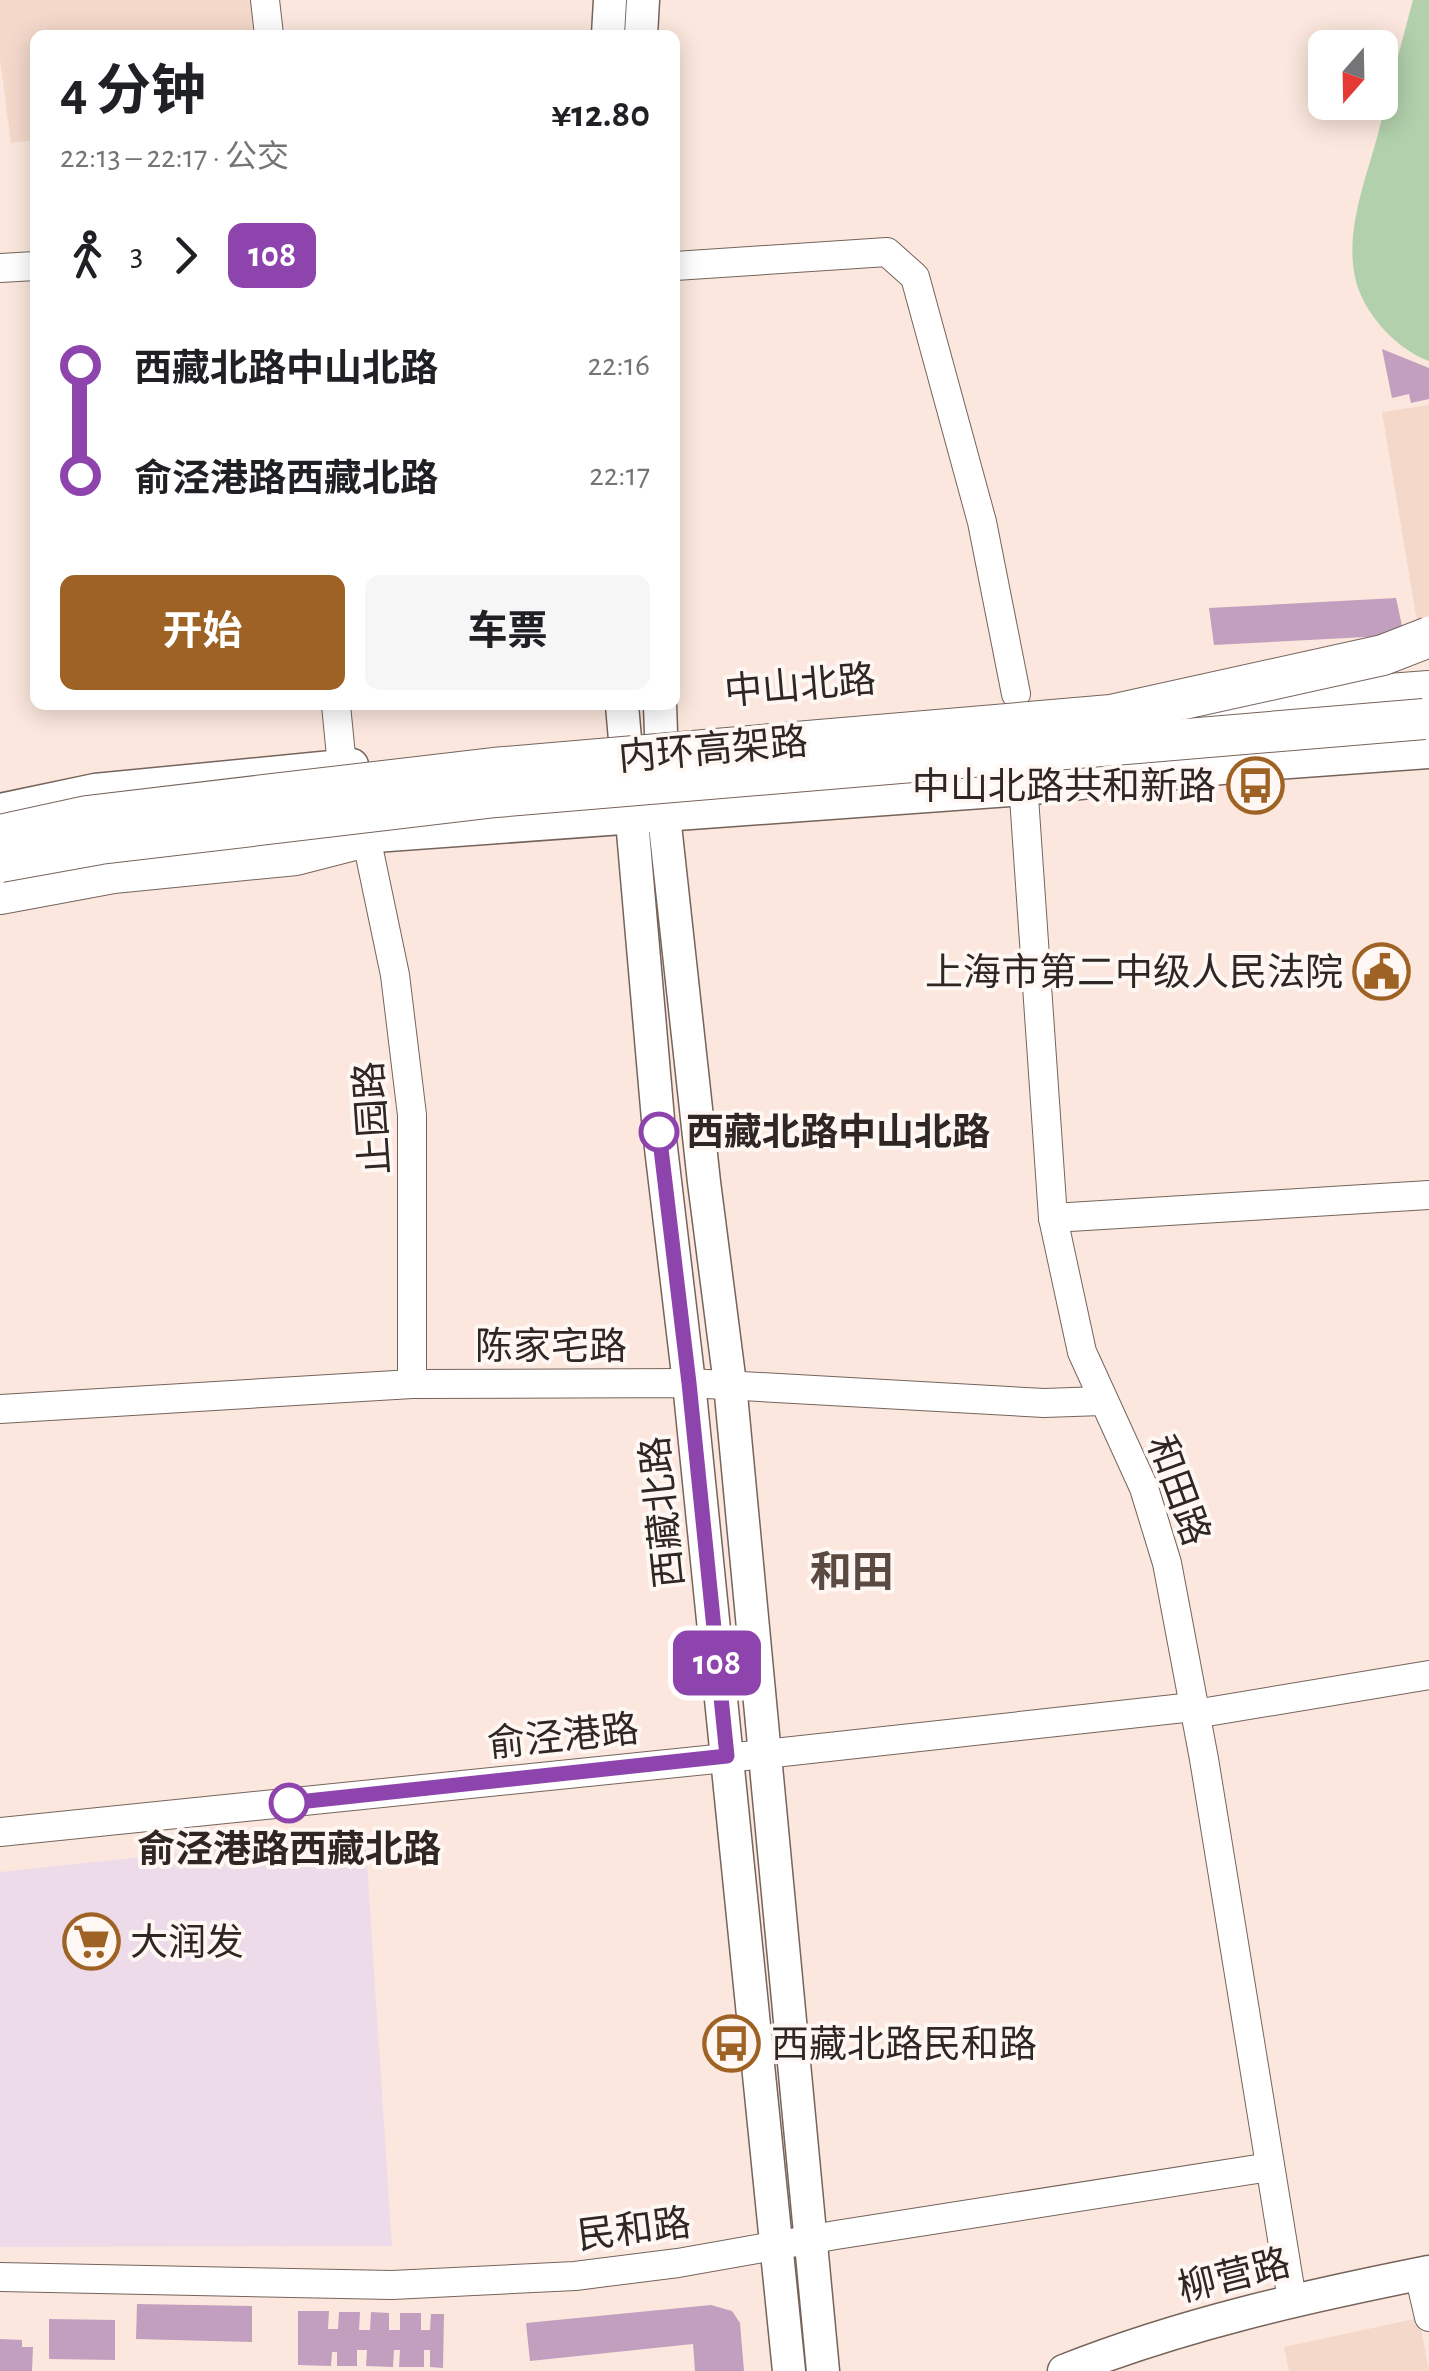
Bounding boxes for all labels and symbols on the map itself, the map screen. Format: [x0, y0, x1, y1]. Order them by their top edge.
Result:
north arrow [1308, 30, 1398, 120]
street label: 中山北路 [723, 659, 878, 713]
street label: 内环高架路 [617, 721, 809, 778]
bus stop icon: 中山北路共和新路 [1225, 756, 1285, 816]
place label: 中山北路共和新路 [912, 766, 1216, 807]
public building icon: 上海市第二中级人民法院 [1352, 942, 1412, 1002]
place label: 上海市第二中级人民法院 [925, 952, 1343, 993]
street label: 止园路 [349, 1060, 397, 1176]
place label: 西藏北路中山北路 [686, 1112, 990, 1153]
marker: 西藏北路中山北路 [640, 1113, 678, 1151]
street label: 陈家宅路 [475, 1326, 627, 1367]
street label: 和田路 [1140, 1430, 1216, 1551]
street label: 西藏北路 [635, 1434, 691, 1590]
district label: 和田 [810, 1550, 894, 1594]
line badge: 108 [660, 1630, 774, 1696]
street label: 俞泾港路 [485, 1708, 641, 1765]
marker: 俞泾港路西藏北路 [270, 1784, 308, 1822]
place label: 俞泾港路西藏北路 [137, 1829, 441, 1870]
supermarket icon: 大润发 [61, 1912, 121, 1972]
place label: 大润发 [130, 1923, 244, 1963]
bus stop icon: 西藏北路民和路 [702, 2014, 762, 2074]
place label: 西藏北路民和路 [771, 2025, 1037, 2065]
street label: 民和路 [575, 2203, 693, 2257]
street label: 柳营路 [1174, 2242, 1294, 2309]

